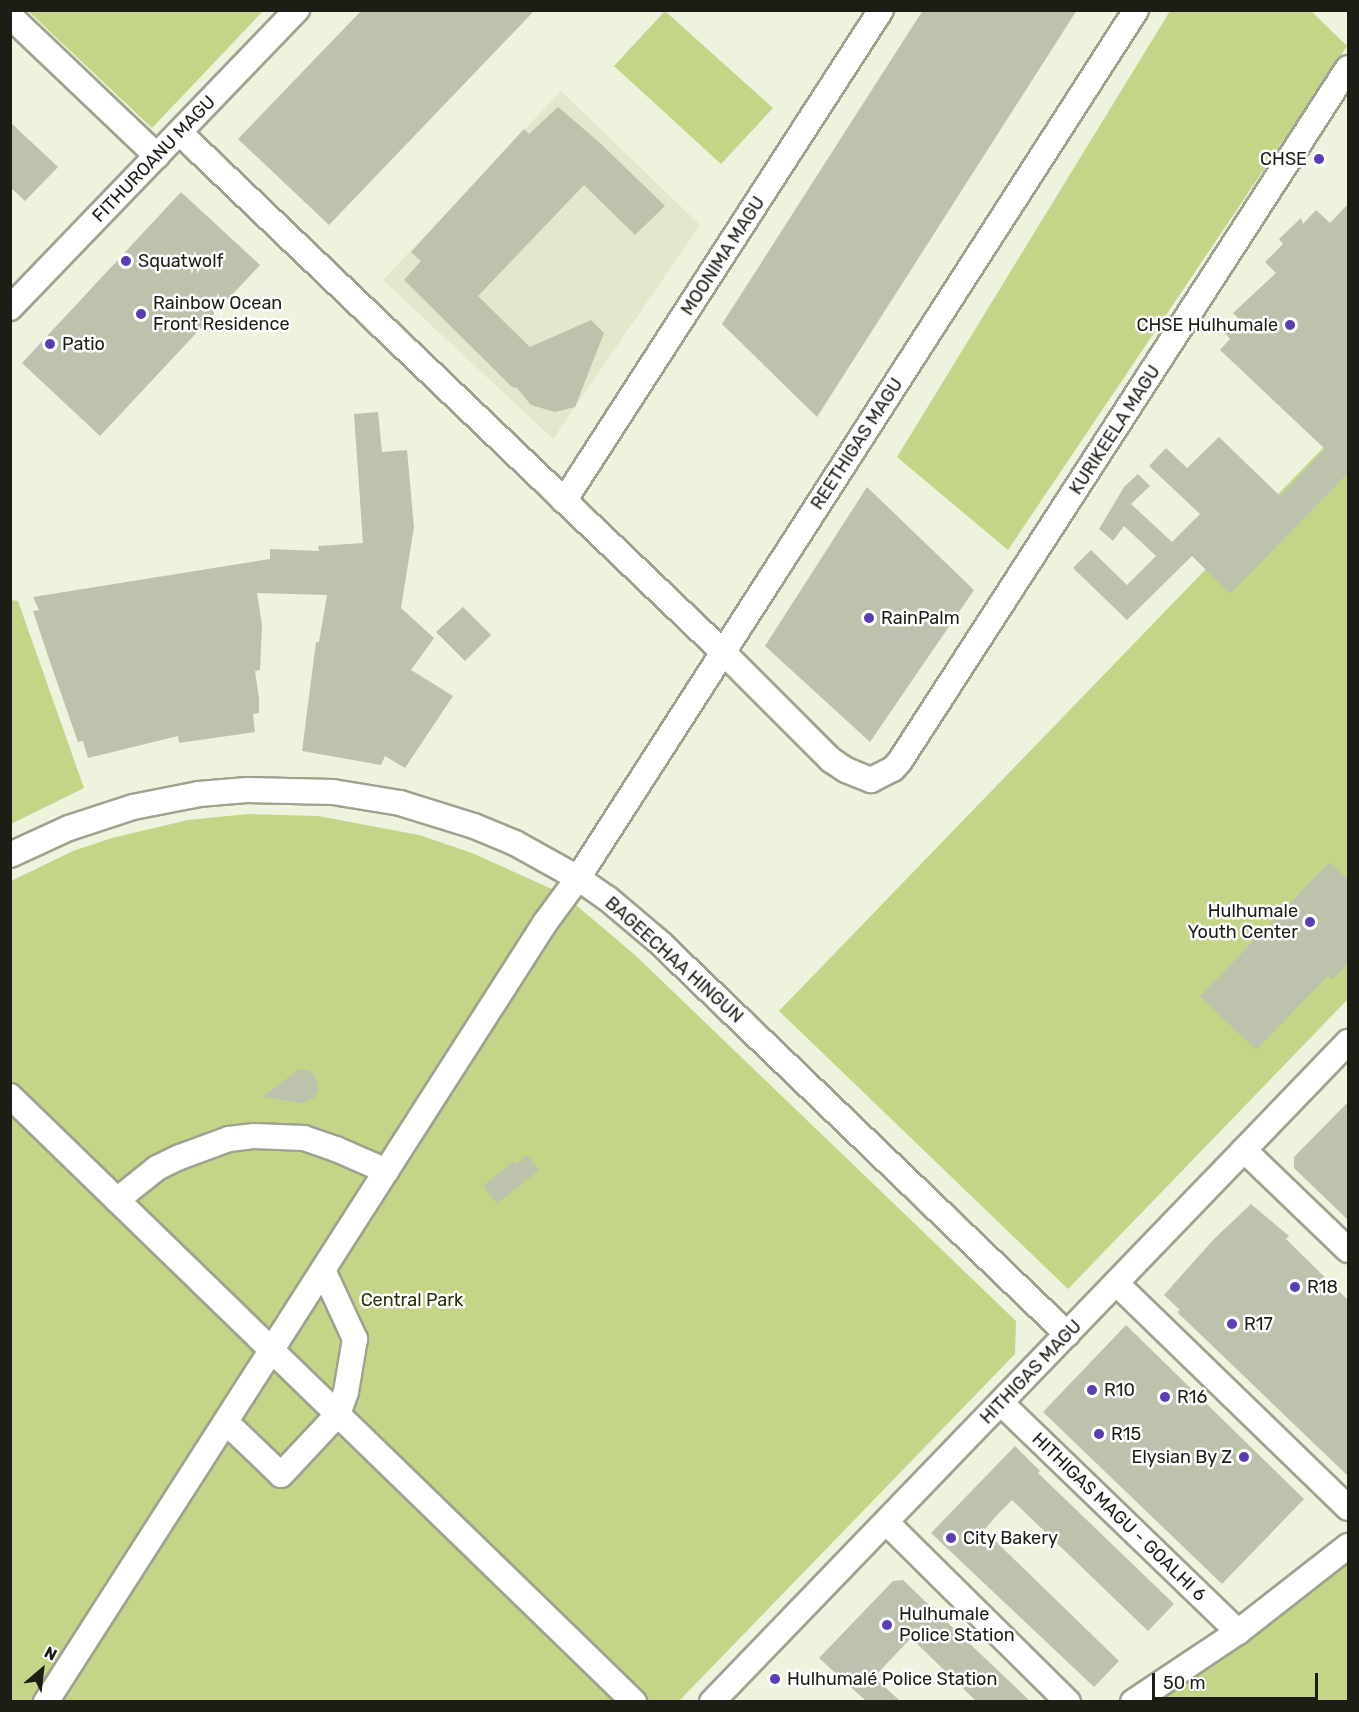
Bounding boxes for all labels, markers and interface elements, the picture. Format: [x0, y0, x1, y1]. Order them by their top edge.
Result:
street label: FITHUROANU MAGU [88, 91, 220, 227]
place label: CHSE [1260, 148, 1307, 170]
marker: CHSE [1312, 152, 1326, 166]
street label: MOONIMA MAGU [676, 192, 770, 320]
place label: Squatwolf [138, 250, 223, 272]
marker: Squatwolf [119, 254, 133, 268]
place label: Rainbow Ocean Front Residence [153, 293, 289, 336]
marker: Rainbow Ocean Front Residence [134, 307, 148, 321]
place label: CHSE Hulhumale [1136, 314, 1278, 336]
marker: CHSE Hulhumale [1283, 318, 1297, 332]
place label: Patio [62, 333, 105, 355]
marker: Patio [43, 337, 57, 351]
street label: KURIKEELA MAGU [1065, 361, 1165, 499]
street label: REETHIGAS MAGU [806, 374, 908, 514]
place label: RainPalm [881, 607, 960, 629]
marker: RainPalm [862, 611, 876, 625]
street label: BAGEECHAA HINGUN [600, 892, 748, 1028]
place label: Hulhumale Youth Center [1187, 901, 1298, 944]
marker: Hulhumale Youth Center [1303, 915, 1317, 929]
place label: R18 [1307, 1276, 1338, 1298]
marker: R18 [1288, 1280, 1302, 1294]
park label: Central Park [361, 1289, 463, 1311]
place label: R17 [1244, 1313, 1273, 1335]
street label: HITHIGAS MAGU [976, 1315, 1086, 1429]
marker: R17 [1225, 1317, 1239, 1331]
place label: R10 [1104, 1379, 1135, 1401]
marker: R10 [1085, 1383, 1099, 1397]
place label: R16 [1177, 1386, 1207, 1408]
marker: R16 [1158, 1390, 1172, 1404]
place label: R15 [1111, 1423, 1141, 1445]
marker: R15 [1092, 1427, 1106, 1441]
street label: HITHIGAS MAGU - GOALHI 6 [1028, 1428, 1210, 1606]
place label: Elysian By Z [1131, 1446, 1232, 1468]
marker: Elysian By Z [1237, 1450, 1251, 1464]
place label: City Bakery [963, 1527, 1058, 1549]
marker: City Bakery [944, 1531, 958, 1545]
place label: Hulhumale Police Station [899, 1604, 1015, 1646]
marker: Hulhumale Police Station [880, 1618, 894, 1632]
north arrow [12, 1640, 72, 1700]
text: N [41, 1643, 60, 1665]
scale bar [1155, 1661, 1322, 1699]
place label: Hulhumalé Police Station [787, 1668, 997, 1690]
marker: Hulhumalé Police Station [768, 1672, 782, 1686]
text: 50 m [1163, 1672, 1206, 1694]

